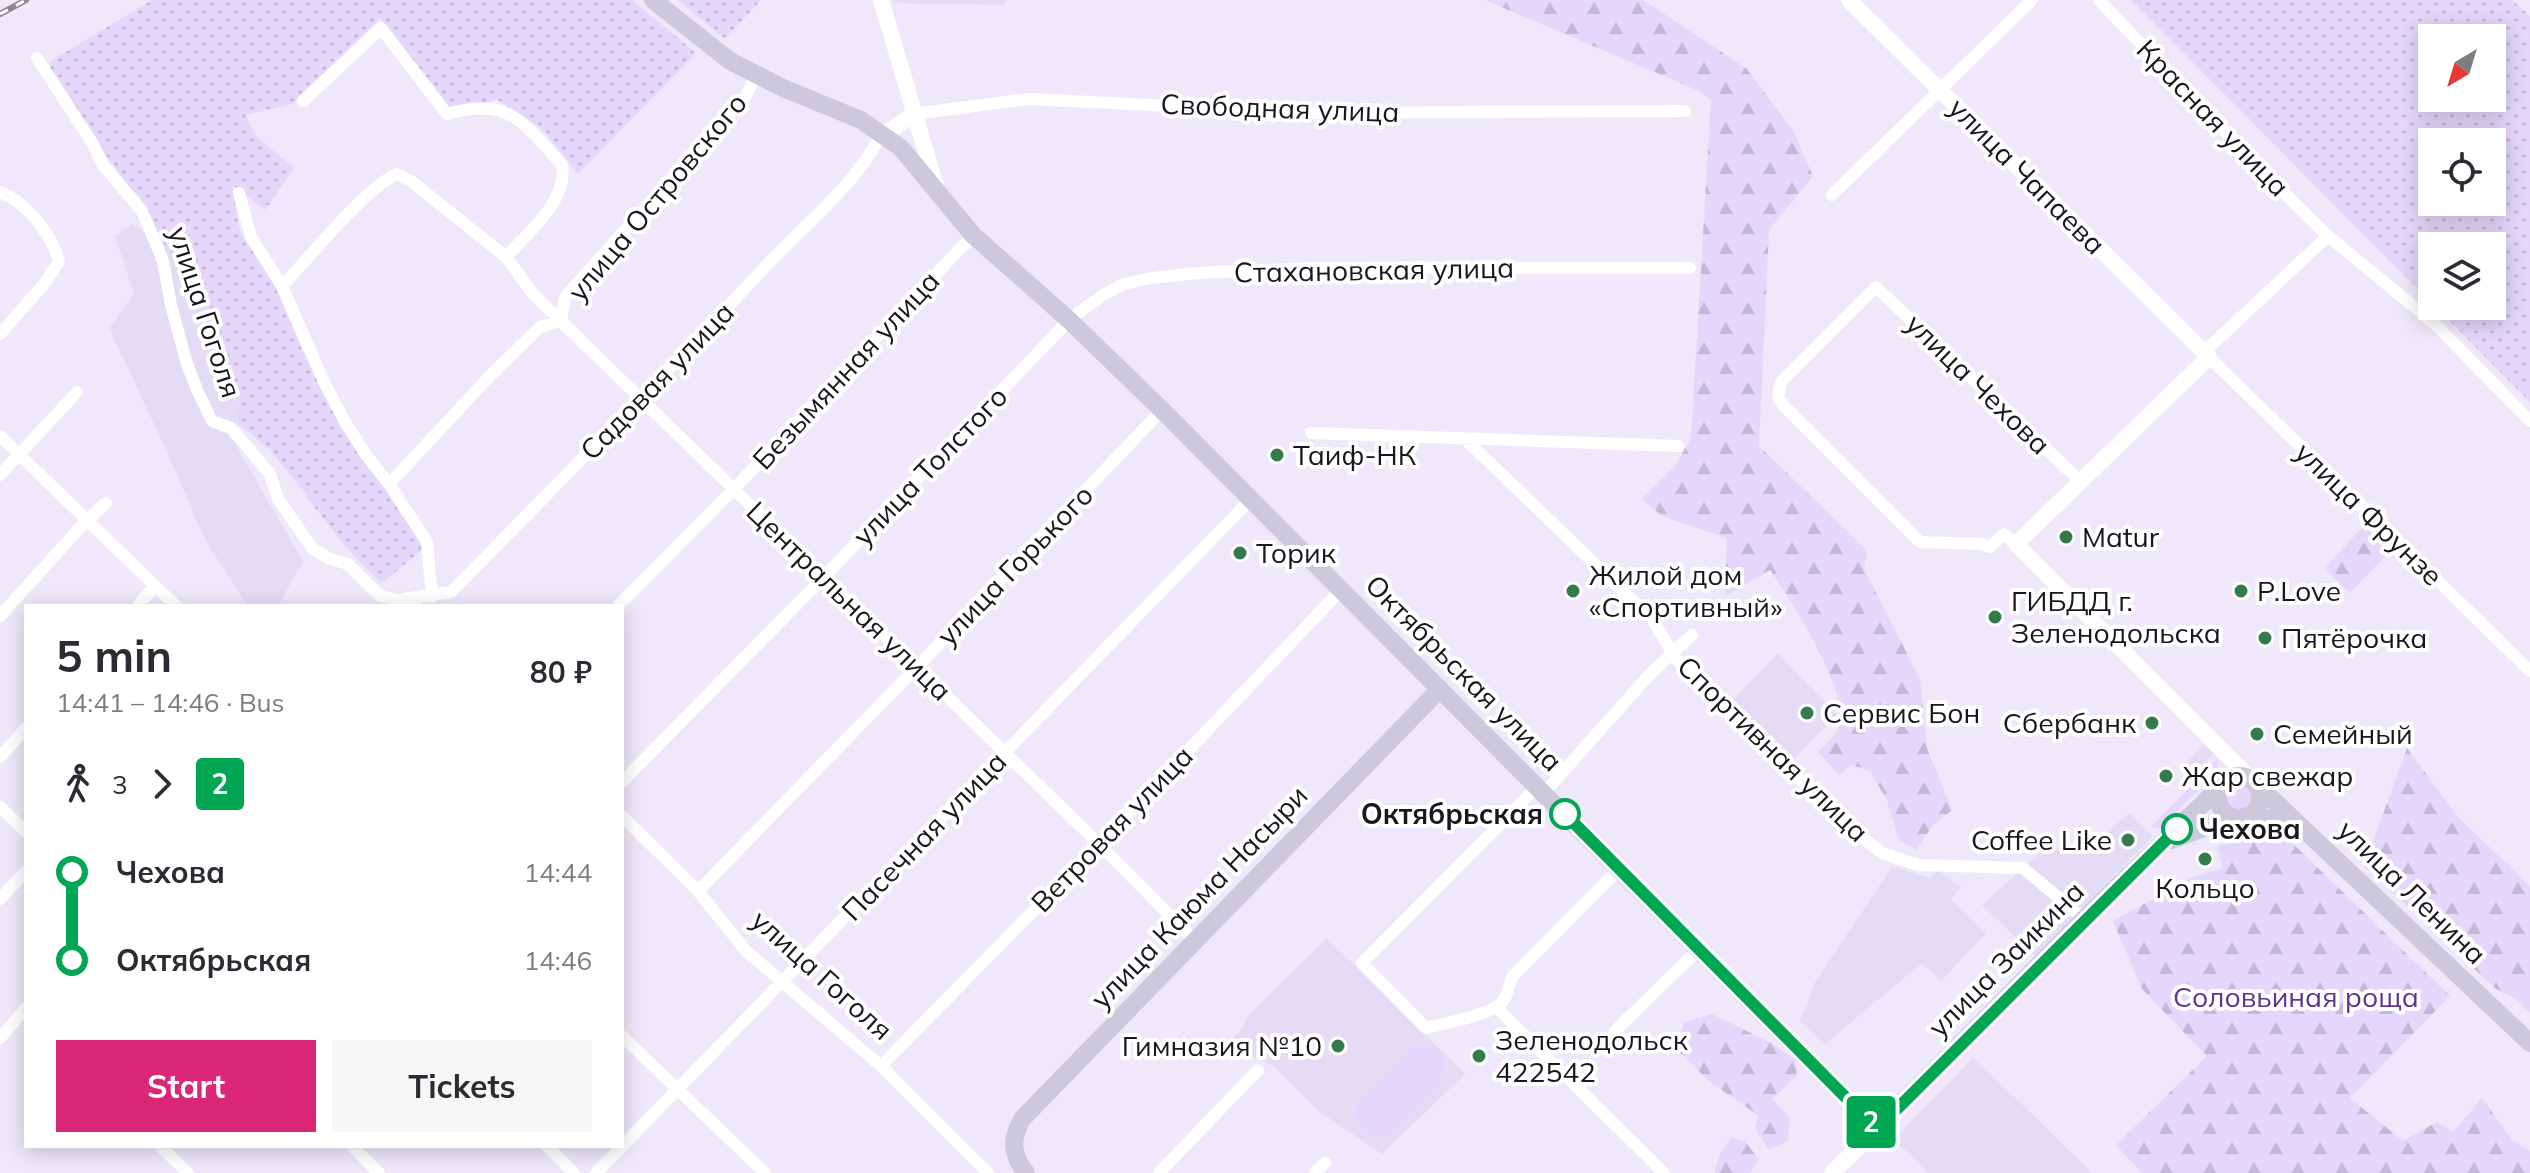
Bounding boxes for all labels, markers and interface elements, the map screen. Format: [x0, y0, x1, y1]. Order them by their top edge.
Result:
north arrow [2418, 24, 2506, 112]
map controls [2418, 24, 2506, 320]
street label: Красная улица [2130, 32, 2297, 203]
street label: улица Островского [559, 86, 754, 308]
street label: Свободная улица [1160, 86, 1400, 129]
street label: улица Чапаева [1942, 90, 2113, 261]
button: locate [2418, 128, 2506, 216]
street label: улица Гоголя [161, 222, 250, 402]
button: layers [2418, 232, 2506, 320]
street label: Стахановская улица [1234, 250, 1514, 289]
street label: Безымянная улица [745, 263, 947, 476]
street label: Садовая улица [572, 294, 741, 467]
street label: улица Чехова [1899, 306, 2058, 461]
street label: улица Толстого [845, 379, 1014, 553]
street label: улица Фрунзе [2288, 434, 2450, 593]
place label: Таиф-НК [1293, 437, 1417, 472]
marker: Таиф-НК [1268, 446, 1286, 464]
street label: улица Горького [929, 477, 1100, 652]
street label: Центральная улица [740, 494, 959, 708]
place label: Matur [2082, 519, 2160, 554]
marker: Matur [2057, 528, 2075, 546]
place label: Торик [1256, 535, 1337, 570]
marker: Торик [1231, 544, 1249, 562]
place label: Жилой дом «Спортивный» [1589, 557, 1782, 624]
street label: Октябрьская улица [1359, 567, 1570, 778]
place label: P.Love [2257, 573, 2341, 608]
marker: Жилой дом «Спортивный» [1564, 582, 1582, 600]
marker: P.Love [2232, 582, 2250, 600]
place label: ГИБДД г. Зеленодольска [2011, 583, 2221, 650]
marker: ГИБДД г. Зеленодольска [1986, 608, 2004, 626]
place label: Пятёрочка [2281, 620, 2427, 655]
text: 5 min [56, 628, 172, 683]
marker: Пятёрочка [2256, 629, 2274, 647]
street label: Спортивная улица [1670, 648, 1876, 849]
text: 80 ₽ [530, 653, 592, 691]
text: 14:41 – 14:46 · Bus [56, 686, 285, 719]
place label: Сервис Бон [1823, 695, 1980, 730]
marker: Сервис Бон [1798, 704, 1816, 722]
place label: Сбербанк [2003, 705, 2137, 740]
marker: Сбербанк [2143, 714, 2161, 732]
place label: Семейный [2273, 716, 2413, 751]
marker: Семейный [2248, 725, 2266, 743]
street label: Ветровая улица [1023, 738, 1200, 919]
street label: Пасечная улица [834, 744, 1013, 928]
place label: Жар свежар [2182, 758, 2353, 793]
icon: walk [56, 762, 100, 806]
icon: forward [140, 762, 184, 806]
text: 2 [212, 766, 228, 801]
marker: Жар свежар [2157, 767, 2175, 785]
text: 3 [112, 768, 128, 801]
street label: улица Каюма Насыри [1083, 778, 1314, 1016]
place label: Октябрьская [1361, 796, 1543, 831]
marker: Октябрьская [1550, 799, 1580, 829]
place label: Чехова [2199, 811, 2301, 846]
street label: улица Ленина [2331, 812, 2494, 971]
marker: Чехова [2162, 814, 2192, 844]
place label: Coffee Like [1971, 822, 2112, 857]
marker: Coffee Like [2119, 831, 2137, 849]
marker: Кольцо [2196, 850, 2214, 868]
text: Чехова [116, 853, 225, 891]
text: 14:44 [524, 856, 592, 889]
place label: Кольцо [2155, 870, 2255, 905]
street label: улица Заикина [1920, 873, 2091, 1044]
street label: улица Гоголя [745, 902, 900, 1047]
text: Октябрьская [116, 941, 311, 979]
text: 14:46 [524, 944, 592, 977]
park label: Соловьиная роща [2173, 979, 2419, 1014]
place label: Зеленодольск 422542 [1495, 1022, 1689, 1089]
place label: Гимназия №10 [1122, 1028, 1322, 1063]
marker: Гимназия №10 [1329, 1037, 1347, 1055]
button: Start [56, 1040, 316, 1132]
button: Tickets [332, 1040, 592, 1132]
marker: Зеленодольск 422542 [1470, 1047, 1488, 1065]
line badge: 2 [1845, 1096, 1897, 1148]
text: 2 [1863, 1104, 1879, 1139]

